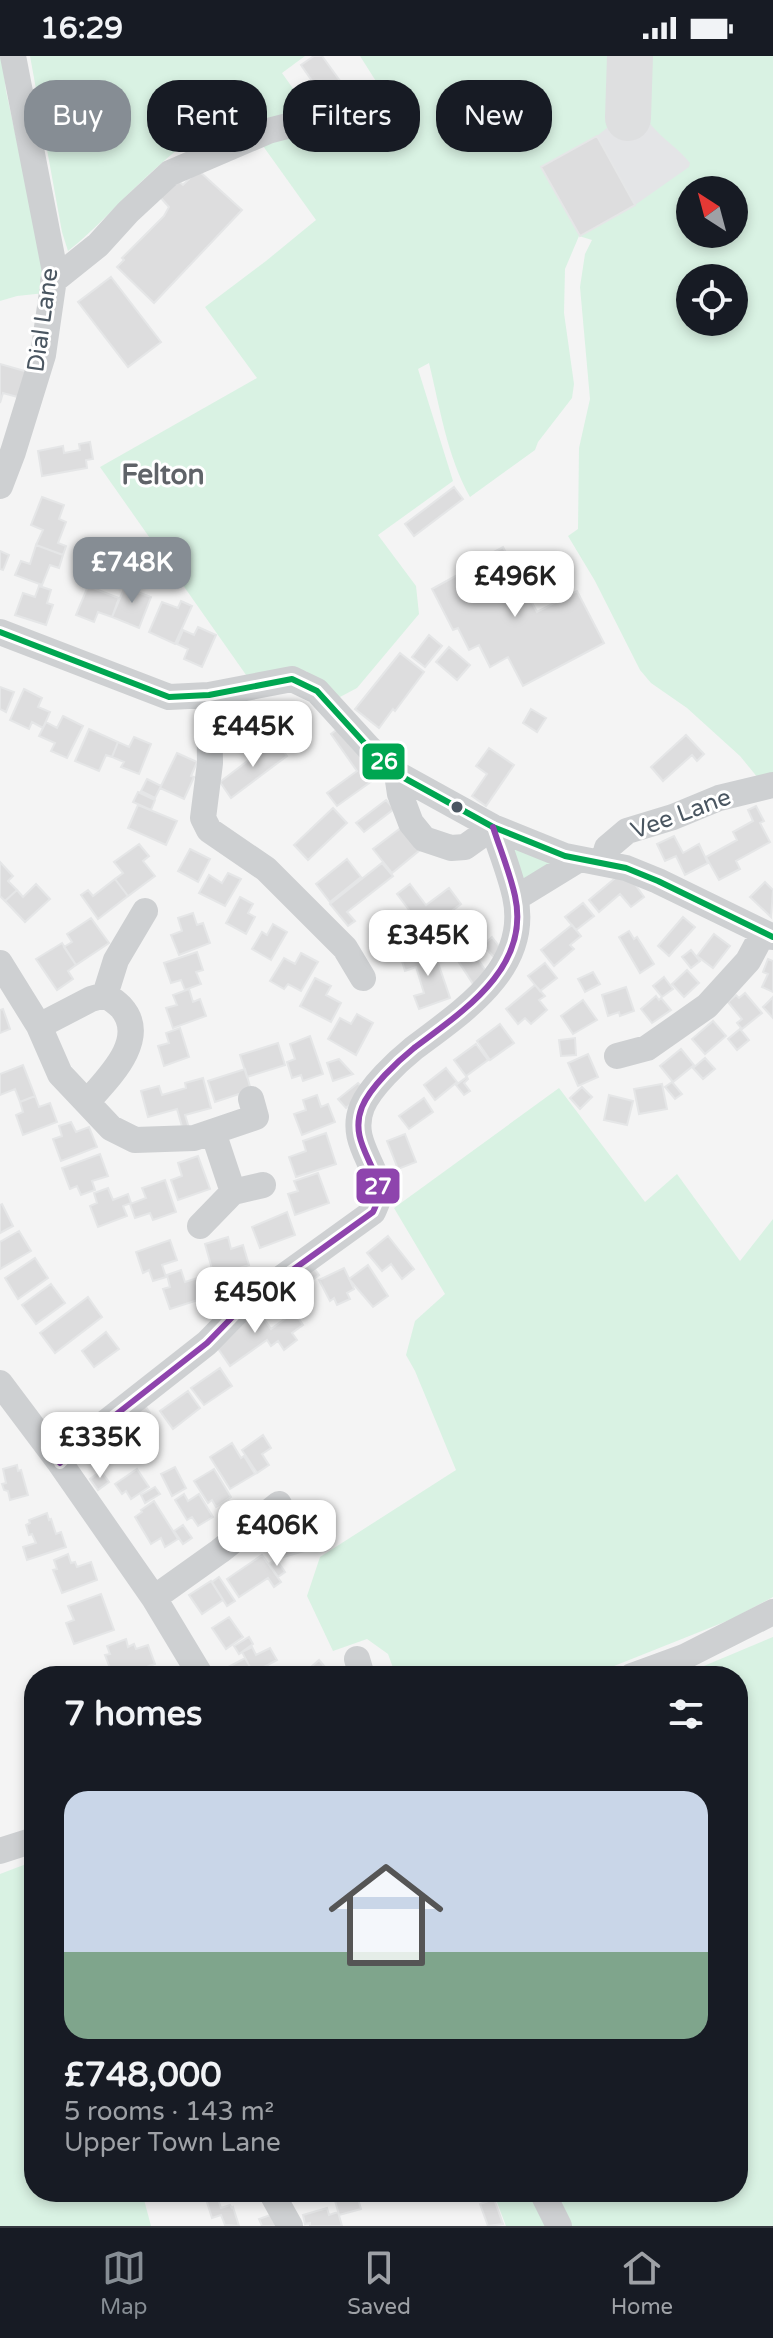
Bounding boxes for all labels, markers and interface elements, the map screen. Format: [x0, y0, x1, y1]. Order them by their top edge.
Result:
text: 16:29 [40, 10, 123, 47]
chip: Buy [24, 80, 131, 152]
chip: Rent [147, 80, 267, 152]
chip: Filters [283, 80, 420, 152]
chip: New [436, 80, 552, 152]
north arrow [676, 176, 748, 248]
map controls [676, 176, 748, 336]
button: locate [676, 264, 748, 336]
street label: Dial Lane [21, 266, 65, 374]
district label: Felton [121, 458, 205, 492]
pin: £748K [76, 537, 188, 605]
text: £748K [91, 547, 173, 578]
pin: £496K [459, 551, 571, 619]
text: £496K [474, 561, 556, 592]
pin: £445K [197, 701, 309, 769]
text: £445K [212, 711, 294, 742]
line badge: 26 [361, 742, 406, 781]
text: 26 [370, 749, 398, 775]
street label: Vee Lane [627, 783, 735, 845]
unlabelled marker [449, 799, 465, 815]
pin: £345K [372, 910, 484, 978]
text: £345K [387, 920, 469, 951]
line badge: 27 [355, 1167, 401, 1205]
text: 27 [364, 1174, 392, 1200]
pin: £450K [199, 1267, 311, 1335]
text: £450K [214, 1277, 296, 1308]
pin: £335K [44, 1412, 156, 1480]
text: £335K [59, 1422, 141, 1453]
pin: £406K [221, 1500, 333, 1568]
text: £406K [236, 1510, 318, 1541]
icon: filters [664, 1692, 708, 1736]
text: 7 homes [64, 1694, 202, 1735]
icon: home [314, 1843, 458, 1987]
text: £748,000 [64, 2055, 222, 2096]
text: 5 rooms · 143 m² [64, 2096, 274, 2127]
text: Upper Town Lane [64, 2127, 281, 2158]
tab: Map [100, 2246, 147, 2320]
tab: Saved [347, 2246, 411, 2320]
tab: Home [611, 2246, 673, 2320]

